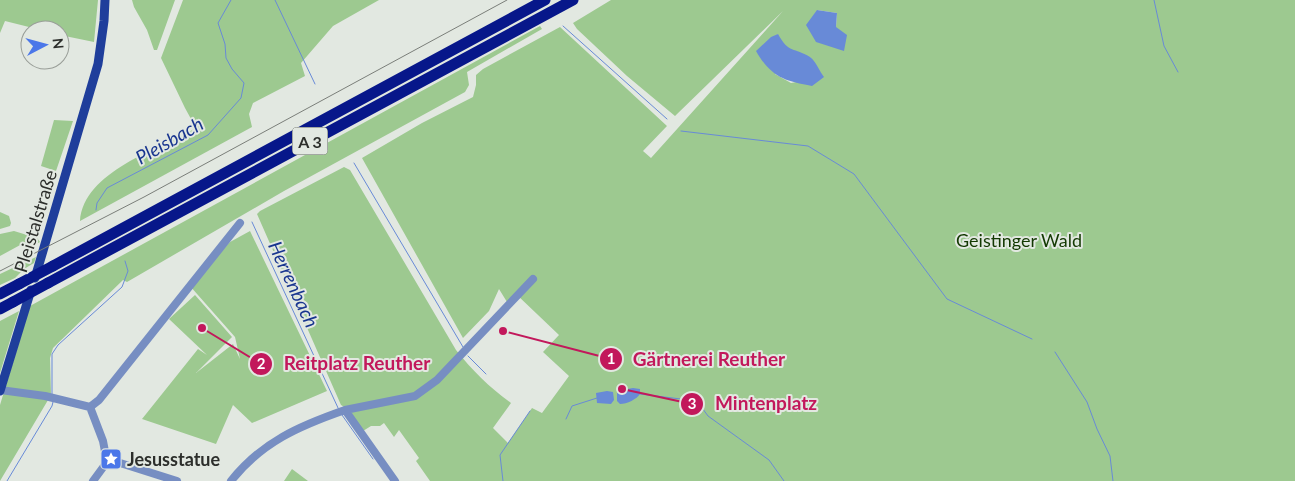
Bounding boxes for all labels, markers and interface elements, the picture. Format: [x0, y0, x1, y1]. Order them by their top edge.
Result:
north arrow [20, 20, 70, 70]
text: N [49, 37, 67, 50]
water label: Pleisbach [131, 111, 207, 169]
road number: A 3 [292, 128, 328, 154]
street label: Pleistalstraße [9, 167, 61, 275]
park label: Geistinger Wald [956, 229, 1082, 251]
water label: Herrenbach [264, 237, 324, 331]
callout: Gärtnerei Reuther [598, 342, 796, 376]
callout: Reitplatz Reuther [249, 347, 440, 381]
text: Gärtnerei Reuther [633, 347, 786, 370]
text: 1 [607, 349, 615, 367]
text: Reitplatz Reuther [284, 351, 431, 374]
text: 2 [257, 354, 266, 372]
callout: Mintenplatz [680, 387, 827, 421]
text: Mintenplatz [715, 391, 817, 414]
text: 3 [688, 394, 696, 412]
place icon: Jesusstatue [99, 447, 123, 471]
place label: Jesusstatue [127, 448, 220, 470]

